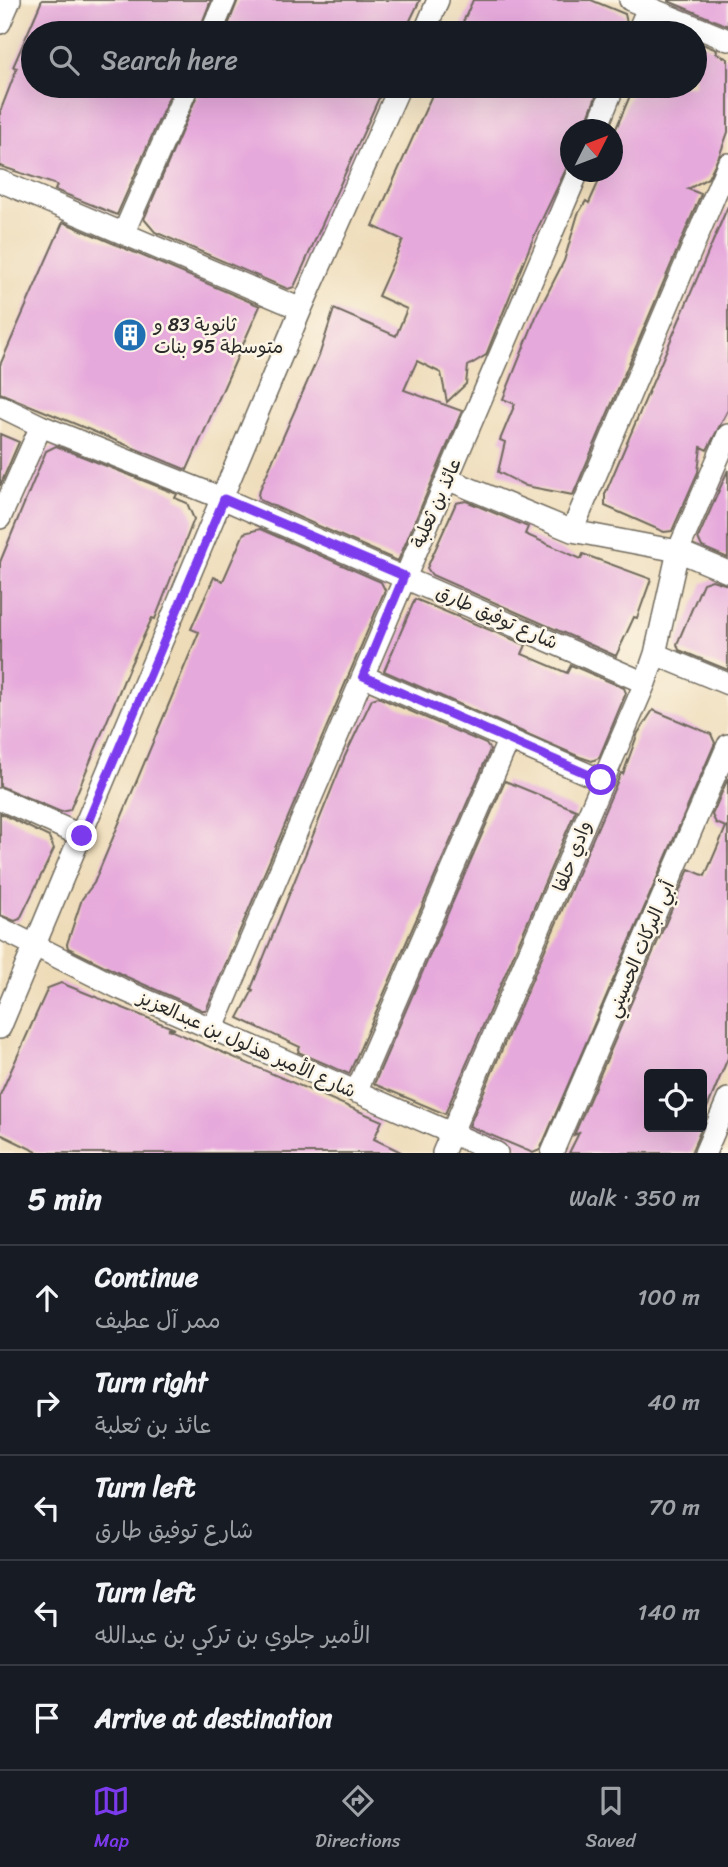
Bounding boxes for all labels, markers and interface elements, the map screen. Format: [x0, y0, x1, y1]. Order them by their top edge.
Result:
search box [21, 21, 707, 98]
text: Search here [101, 37, 238, 83]
icon: search [45, 41, 83, 79]
north arrow [560, 119, 623, 182]
place label: ثانوية 83 و متوسطة 95 بنات [152, 308, 283, 363]
building icon: ثانوية 83 و متوسطة 95 بنات [111, 316, 149, 354]
street label: عائذ بن ثعلبة [401, 452, 471, 554]
street label: شارع توفيق طارق [431, 575, 563, 659]
route start [585, 764, 616, 795]
street label: وادي حلفا [543, 815, 601, 897]
route end [66, 820, 97, 851]
street label: أبي البركات الحسيني [596, 875, 684, 1023]
street label: شارع الأمير هذلول بن عبدالعزيز [131, 980, 362, 1107]
map controls [644, 1069, 707, 1132]
button: locate [644, 1069, 707, 1132]
text: 5 min [28, 1172, 102, 1226]
text: Walk · 350 m [569, 1178, 700, 1219]
text: Continue [95, 1254, 198, 1300]
text: 100 m [637, 1277, 700, 1318]
icon: ahead [28, 1279, 66, 1317]
text: ممر آل عطيف [95, 1300, 221, 1341]
text: Turn right [95, 1359, 208, 1405]
text: 40 m [647, 1382, 700, 1423]
icon: right [28, 1384, 66, 1422]
text: عائذ بن ثعلبة [95, 1405, 211, 1446]
text: Turn left [95, 1464, 195, 1510]
text: 70 m [649, 1487, 700, 1528]
icon: left [28, 1489, 66, 1527]
text: شارع توفيق طارق [95, 1510, 253, 1551]
text: Turn left [95, 1569, 195, 1615]
text: 140 m [638, 1592, 700, 1633]
icon: left [28, 1594, 66, 1632]
text: الأمير جلوي بن تركي بن عبدالله [95, 1615, 371, 1656]
text: Arrive at destination [95, 1695, 332, 1741]
icon: arrive [28, 1699, 66, 1737]
tab: Map [92, 1782, 130, 1857]
tab: Directions [315, 1782, 401, 1857]
tab: Saved [585, 1782, 636, 1857]

